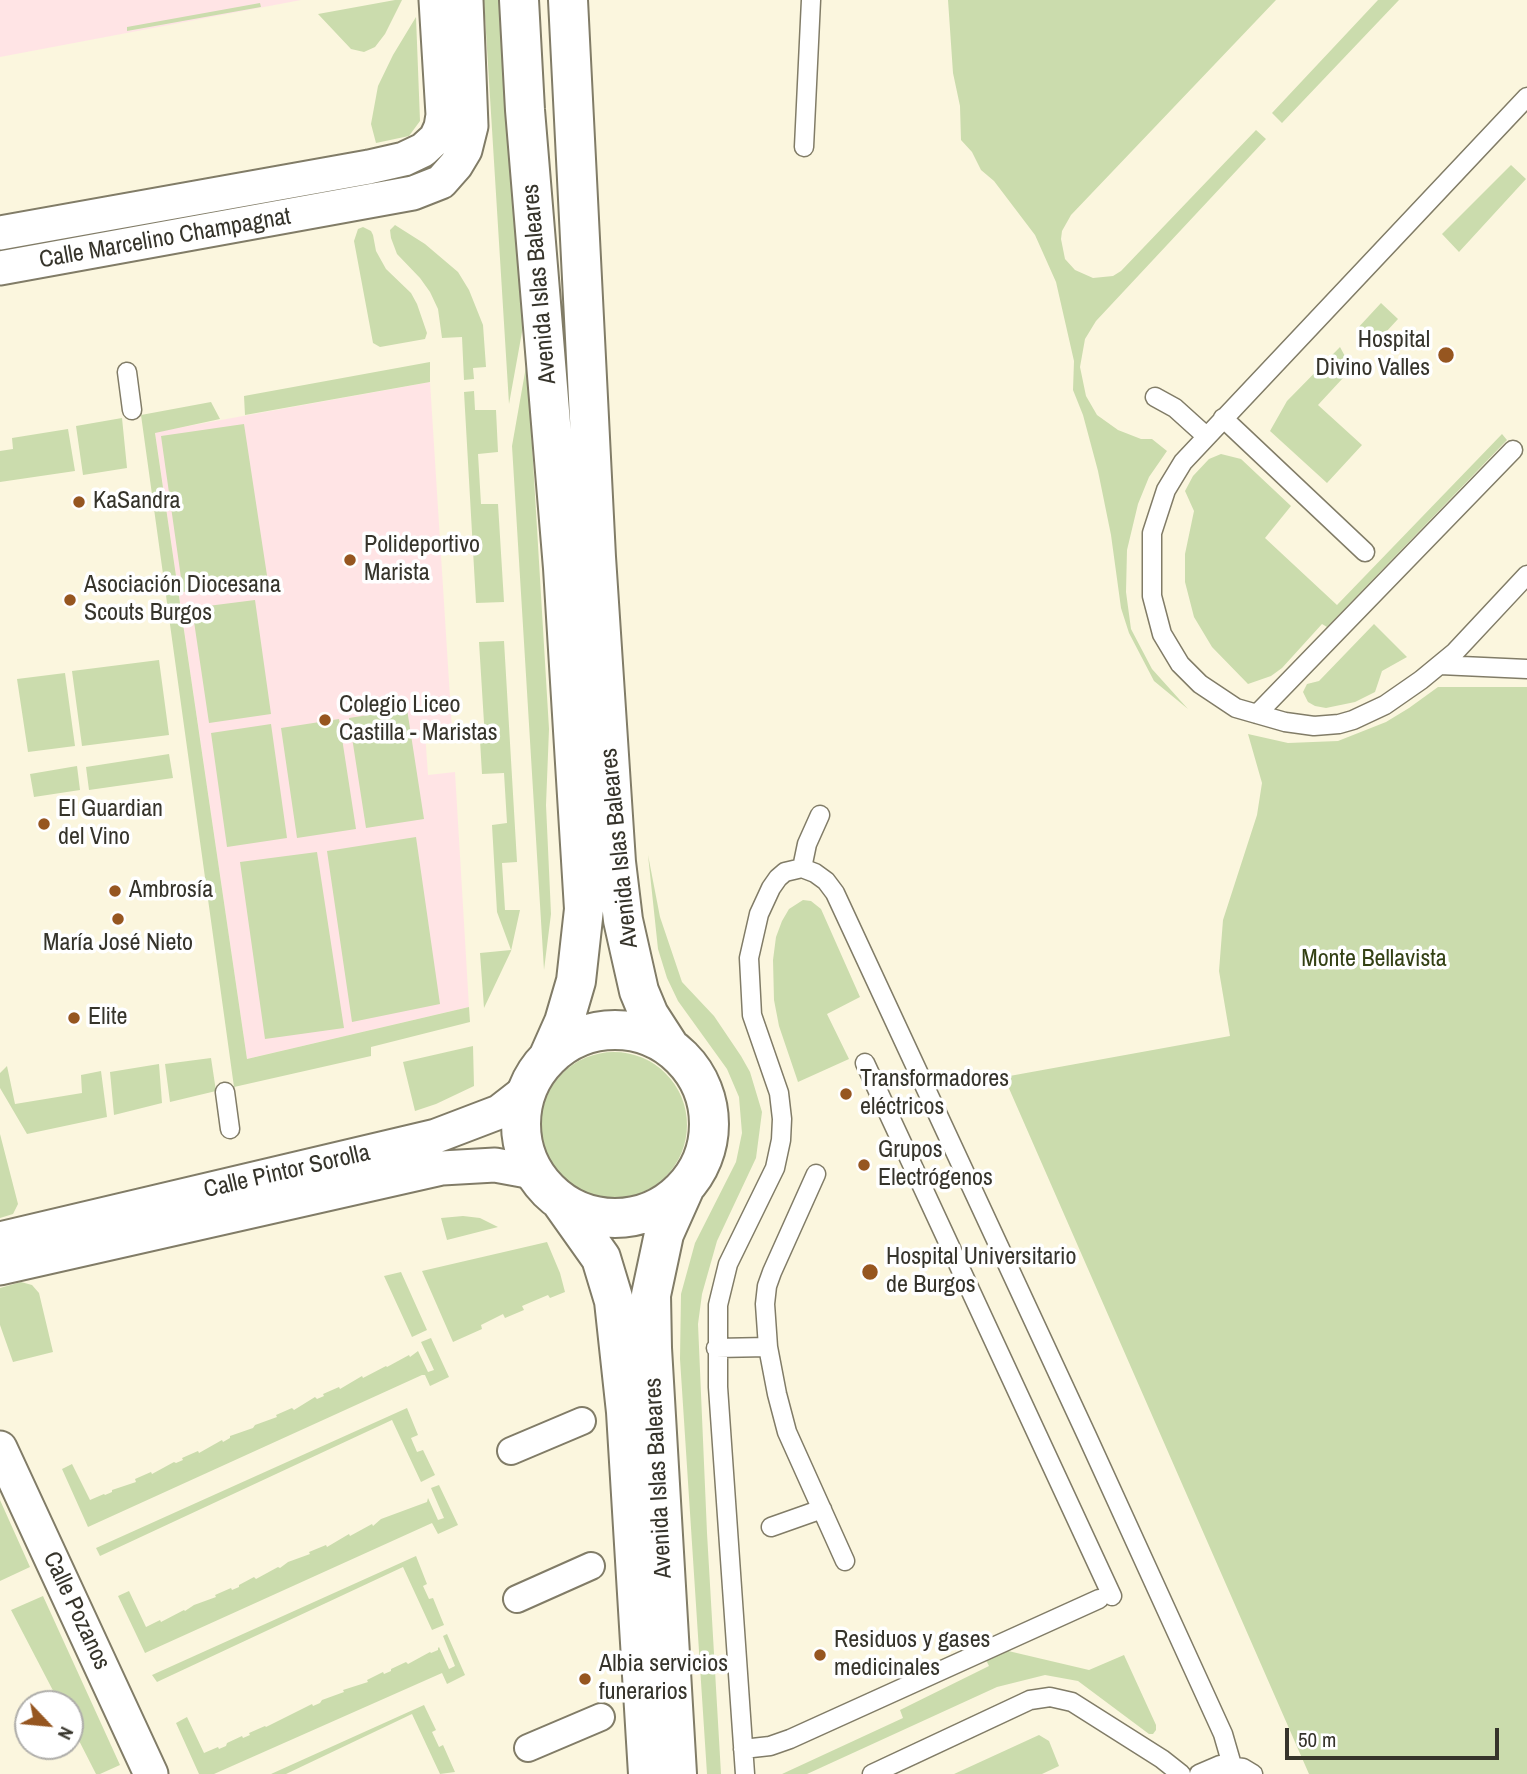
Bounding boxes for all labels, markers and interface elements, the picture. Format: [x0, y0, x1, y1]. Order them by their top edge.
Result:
street label: Avenida Islas Baleares [517, 183, 563, 385]
street label: Calle Marcelino Champagnat [37, 203, 293, 275]
place label: Hospital Divino Valles [1315, 327, 1430, 383]
marker: Hospital Divino Valles [1436, 345, 1456, 365]
place label: KaSandra [93, 488, 181, 516]
marker: KaSandra [71, 494, 87, 510]
place label: Polideportivo Marista [364, 532, 480, 588]
marker: Polideportivo Marista [342, 552, 358, 568]
place label: Asociación Diocesana Scouts Burgos [84, 572, 281, 628]
marker: Asociación Diocesana Scouts Burgos [62, 592, 78, 608]
place label: Colegio Liceo Castilla - Maristas [339, 692, 498, 748]
marker: Colegio Liceo Castilla - Maristas [317, 712, 333, 728]
street label: Avenida Islas Baleares [595, 747, 645, 949]
place label: El Guardian del Vino [58, 796, 163, 852]
marker: El Guardian del Vino [36, 816, 52, 832]
place label: Ambrosía [129, 877, 213, 905]
marker: Ambrosía [107, 883, 123, 899]
marker: María José Nieto [110, 911, 126, 927]
place label: María José Nieto [43, 930, 193, 958]
park label: Monte Bellavista [1301, 946, 1447, 974]
place label: Elite [88, 1004, 127, 1032]
marker: Elite [66, 1010, 82, 1026]
place label: Transformadores eléctricos [860, 1066, 1009, 1122]
marker: Transformadores eléctricos [838, 1086, 854, 1102]
place label: Grupos Electrógenos [878, 1137, 993, 1193]
street label: Calle Pintor Sorolla [201, 1139, 373, 1205]
marker: Grupos Electrógenos [856, 1157, 872, 1173]
place label: Hospital Universitario de Burgos [886, 1244, 1076, 1300]
marker: Hospital Universitario de Burgos [860, 1262, 880, 1282]
street label: Avenida Islas Baleares [639, 1377, 679, 1579]
street label: Calle Pozanos [36, 1547, 116, 1675]
place label: Residuos y gases medicinales [834, 1627, 990, 1683]
marker: Residuos y gases medicinales [812, 1647, 828, 1663]
place label: Albia servicios funerarios [599, 1651, 728, 1707]
marker: Albia servicios funerarios [577, 1671, 593, 1687]
north arrow [14, 1690, 84, 1760]
scale bar [1289, 1714, 1502, 1758]
text: N [52, 1723, 80, 1744]
text: 50 m [1298, 1725, 1336, 1754]

